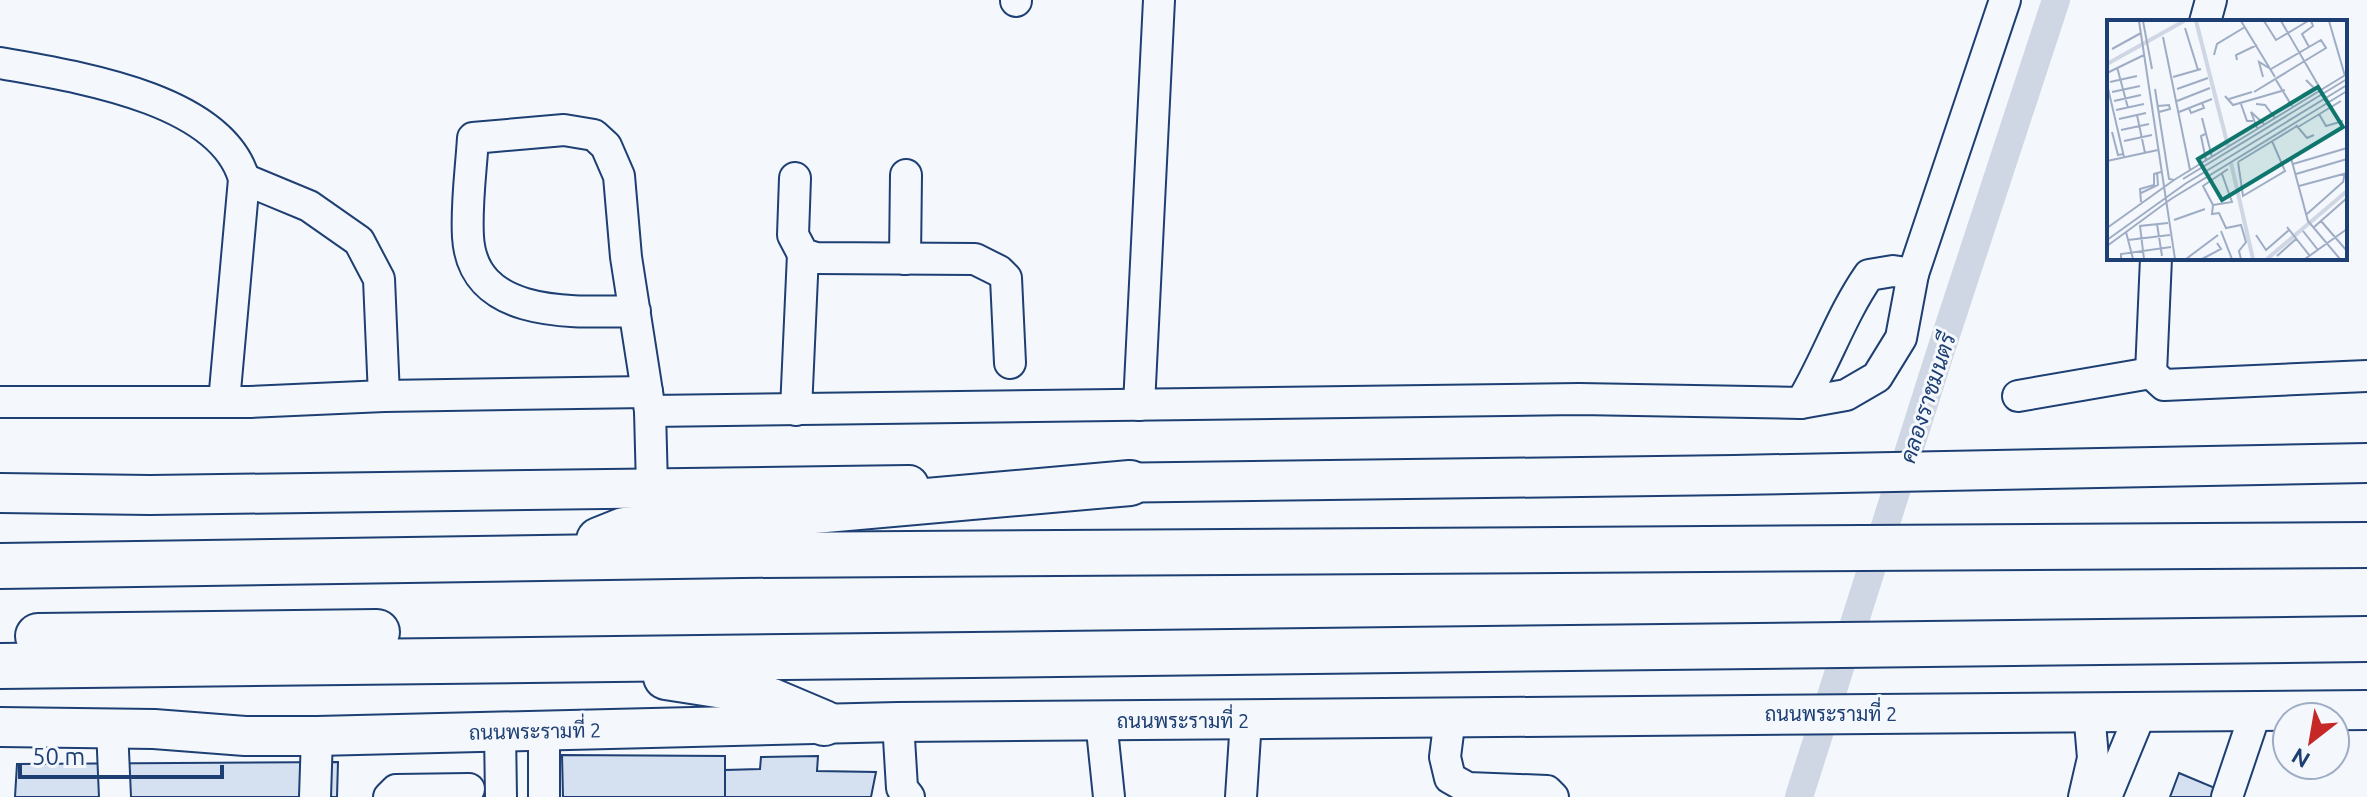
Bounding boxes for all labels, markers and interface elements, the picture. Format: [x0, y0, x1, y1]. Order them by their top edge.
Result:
inset map [2107, 20, 2347, 260]
water label: คลองราชมนตรี [1894, 328, 1960, 466]
street label: ถนนพระรามที่ 2 [1765, 697, 1897, 725]
north arrow [2271, 701, 2351, 781]
street label: ถนนพระรามที่ 2 [1117, 704, 1249, 732]
street label: ถนนพระรามที่ 2 [468, 713, 601, 744]
scale bar [20, 729, 222, 779]
text: 50 m [32, 743, 85, 770]
text: N [2287, 744, 2314, 774]

